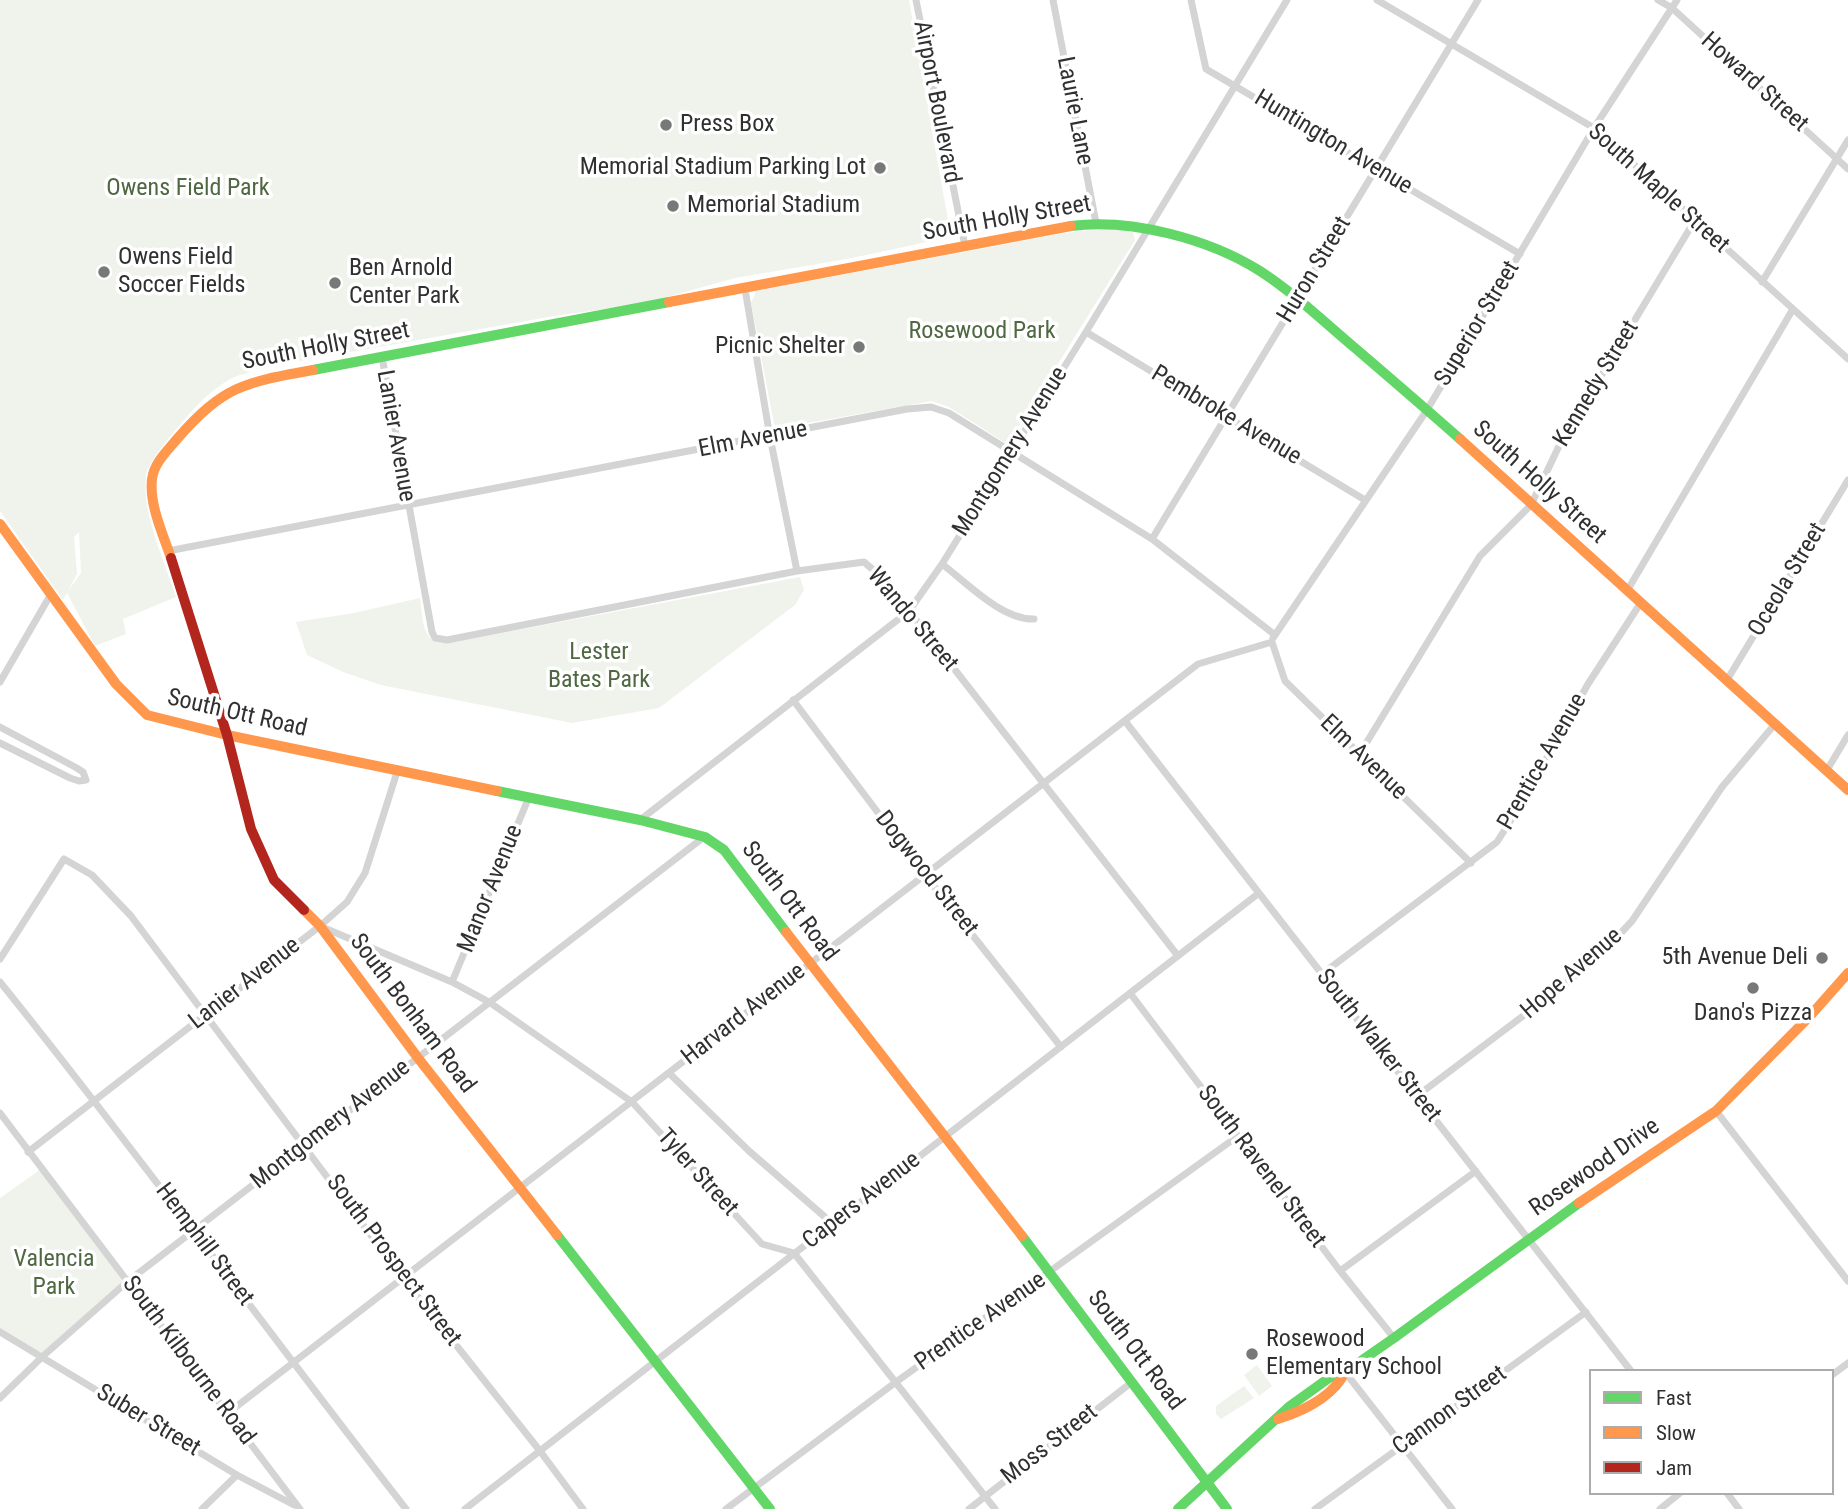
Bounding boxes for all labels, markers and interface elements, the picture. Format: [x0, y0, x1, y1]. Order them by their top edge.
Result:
street label: Airport Boulevard [906, 18, 966, 186]
street label: Howard Street [1694, 27, 1814, 139]
street label: Laurie Lane [1049, 54, 1099, 168]
street label: Huntington Avenue [1249, 84, 1417, 202]
place label: Press Box [680, 111, 774, 139]
marker: Press Box [658, 117, 674, 133]
street label: South Maple Street [1581, 118, 1735, 260]
place label: Memorial Stadium Parking Lot [580, 154, 866, 182]
marker: Memorial Stadium Parking Lot [872, 160, 888, 176]
park label: Owens Field Park [106, 175, 270, 203]
street label: South Holly Street [921, 190, 1093, 248]
place label: Memorial Stadium [687, 192, 860, 220]
marker: Memorial Stadium [665, 198, 681, 214]
street label: Huron Street [1272, 212, 1358, 328]
place label: Owens Field Soccer Fields [118, 244, 245, 300]
place label: Ben Arnold Center Park [349, 255, 459, 311]
street label: Superior Street [1429, 256, 1527, 392]
marker: Owens Field Soccer Fields [96, 264, 112, 280]
marker: Ben Arnold Center Park [327, 275, 343, 291]
street label: Kennedy Street [1548, 316, 1646, 452]
street label: South Holly Street [240, 317, 412, 377]
park label: Rosewood Park [909, 318, 1055, 346]
place label: Picnic Shelter [715, 333, 845, 361]
marker: Picnic Shelter [851, 339, 867, 355]
street label: Pembroke Avenue [1146, 360, 1306, 472]
street label: Montgomery Avenue [947, 362, 1075, 542]
street label: Lanier Avenue [369, 368, 421, 504]
street label: Elm Avenue [696, 415, 810, 465]
street label: South Holly Street [1466, 415, 1612, 551]
street label: Oceola Street [1743, 518, 1833, 642]
street label: Wando Street [860, 562, 964, 678]
park label: Lester Bates Park [548, 639, 650, 695]
street label: South Ott Road [164, 684, 310, 744]
street label: Prentice Avenue [1492, 689, 1594, 835]
street label: Elm Avenue [1313, 709, 1413, 807]
street label: Dogwood Street [868, 806, 984, 942]
street label: Manor Avenue [452, 821, 530, 957]
street label: South Ott Road [735, 836, 843, 968]
street label: Hope Avenue [1516, 922, 1628, 1026]
street label: South Bonham Road [343, 929, 481, 1099]
street label: Lanier Avenue [184, 932, 306, 1036]
place label: 5th Avenue Deli [1661, 944, 1808, 972]
marker: 5th Avenue Deli [1814, 950, 1830, 966]
street label: Harvard Avenue [676, 958, 812, 1072]
street label: South Walker Street [1309, 964, 1447, 1128]
marker: Dano's Pizza [1745, 980, 1761, 996]
place label: Dano's Pizza [1694, 1000, 1812, 1028]
street label: Montgomery Avenue [246, 1054, 416, 1196]
street label: South Ravenel Street [1191, 1080, 1331, 1254]
street label: Rosewood Drive [1524, 1113, 1666, 1223]
street label: Tyler Street [650, 1123, 744, 1223]
street label: Capers Avenue [798, 1146, 926, 1256]
street label: South Prospect Street [319, 1170, 467, 1352]
street label: Hemphill Street [149, 1178, 259, 1312]
park label: Valencia Park [14, 1246, 94, 1302]
street label: Prentice Avenue [910, 1266, 1052, 1378]
street label: South Kilbourne Road [115, 1271, 261, 1451]
street label: South Ott Road [1081, 1285, 1189, 1417]
place label: Rosewood Elementary School [1266, 1326, 1442, 1382]
marker: Rosewood Elementary School [1244, 1346, 1260, 1362]
street label: Cannon Street [1387, 1360, 1513, 1462]
legend [1589, 1369, 1834, 1495]
street label: Suber Street [91, 1379, 205, 1463]
text: Fast [1656, 1386, 1692, 1410]
street label: Moss Street [996, 1399, 1104, 1491]
text: Slow [1656, 1421, 1696, 1445]
text: Jam [1656, 1456, 1692, 1480]

